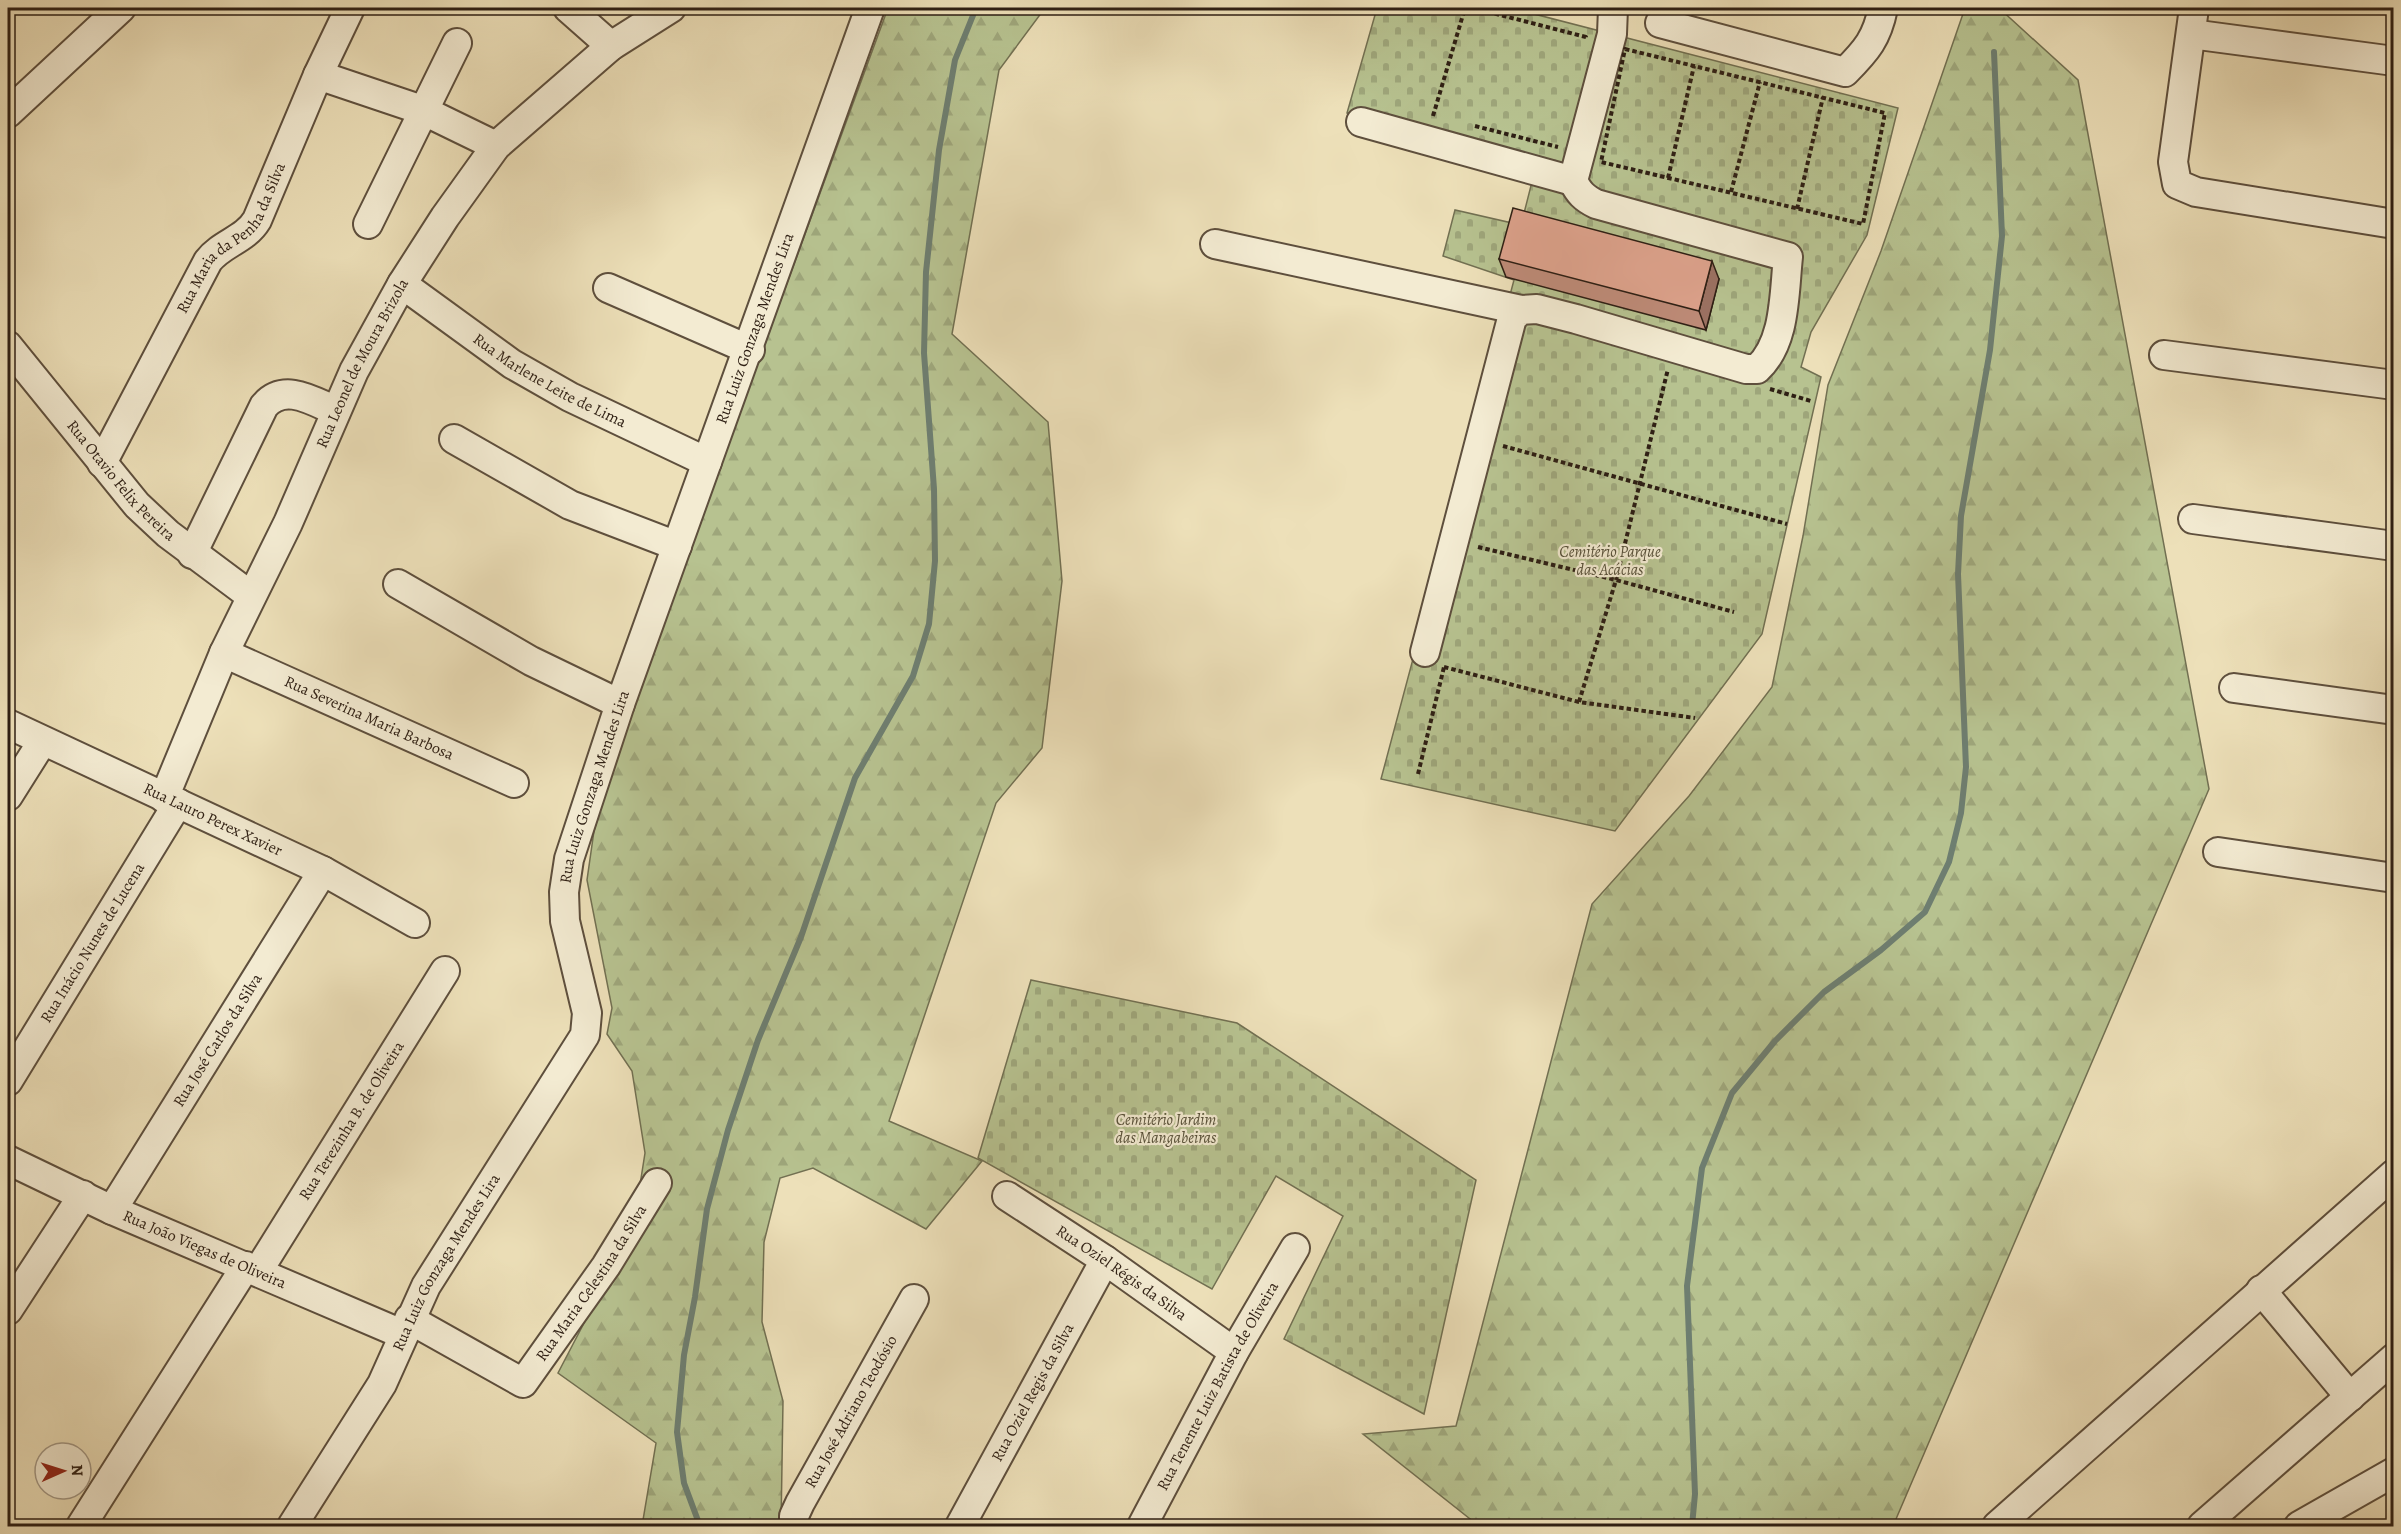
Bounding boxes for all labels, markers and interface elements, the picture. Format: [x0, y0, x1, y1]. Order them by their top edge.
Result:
street label: Rua Maria da Penha da Silva [171, 159, 291, 317]
street label: Rua Luiz Gonzaga Mendes Lira [711, 229, 799, 427]
street label: Rua Leonel de Moura Brizola [311, 274, 414, 452]
street label: Rua Marlene Leite de Lima [468, 328, 630, 433]
street label: Rua Otavio Felix Pereira [61, 416, 180, 547]
park label: Cemitério Parque das Acácias [1559, 541, 1661, 581]
street label: Rua Severina Maria Barbosa [281, 670, 458, 766]
street label: Rua Luiz Gonzaga Mendes Lira [554, 687, 635, 885]
street label: Rua Lauro Perex Xavier [140, 778, 286, 862]
street label: Rua Inácio Nunes de Lucena [35, 858, 150, 1027]
street label: Rua José Carlos da Silva [168, 969, 268, 1111]
street label: Rua Terezinha B. de Oliveira [294, 1037, 410, 1205]
park label: Cemitério Jardim das Mangabeiras [1116, 1109, 1217, 1149]
street label: Rua Luiz Gonzaga Mendes Lira [387, 1169, 506, 1355]
street label: Rua Maria Celestina da Silva [531, 1200, 652, 1366]
street label: Rua João Viegas de Oliveira [119, 1205, 290, 1294]
street label: Rua Oziel Régis da Silva [1052, 1220, 1192, 1326]
street label: Rua Tenente Luiz Batista de Oliveira [1152, 1277, 1284, 1495]
street label: Rua Oziel Regis da Silva [986, 1319, 1080, 1466]
street label: Rua José Adriano Teodósio [799, 1331, 903, 1492]
north arrow [33, 1441, 93, 1501]
text: N [66, 1464, 88, 1477]

